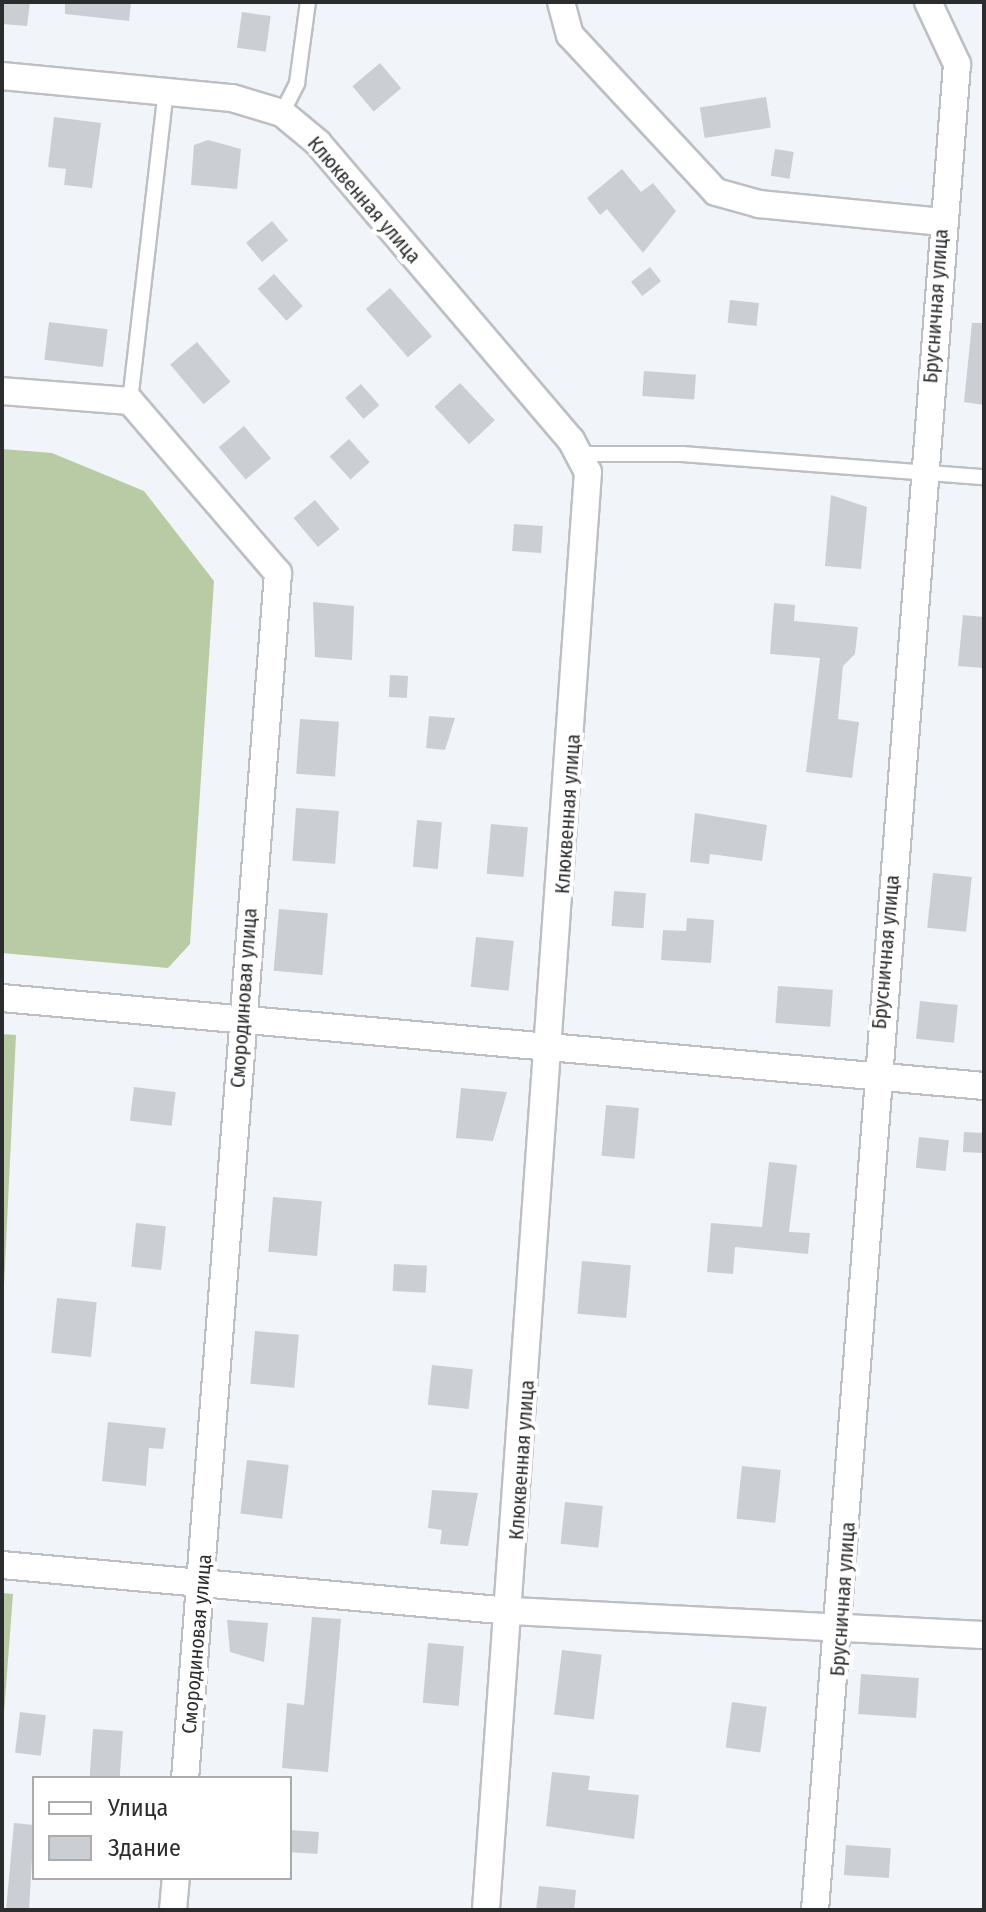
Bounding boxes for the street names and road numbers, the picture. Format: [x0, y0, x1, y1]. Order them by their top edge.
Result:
street label: Клюквенная улица [302, 132, 426, 268]
street label: Брусничная улица [919, 228, 953, 384]
street label: Клюквенная улица [550, 733, 586, 895]
street label: Брусничная улица [867, 874, 905, 1030]
street label: Смородиновая улица [226, 907, 262, 1089]
street label: Клюквенная улица [504, 1379, 540, 1541]
street label: Брусничная улица [826, 1521, 860, 1677]
street label: Смородиновая улица [177, 1553, 217, 1735]

